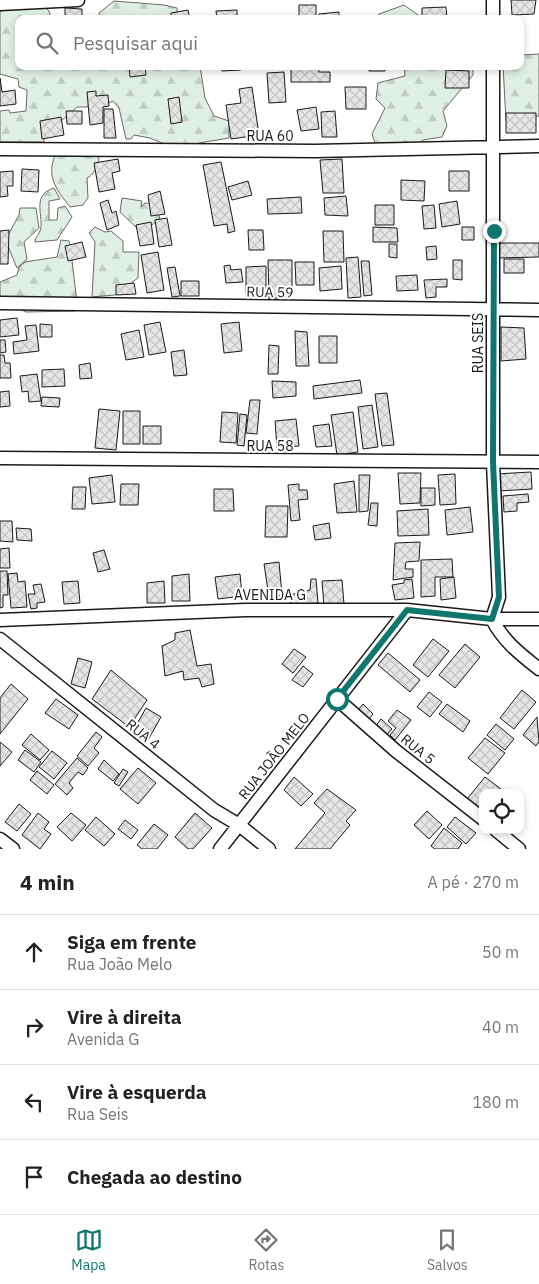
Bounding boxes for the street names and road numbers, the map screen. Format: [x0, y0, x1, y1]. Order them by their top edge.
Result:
street label: RUA 60 [246, 127, 294, 145]
street label: RUA 59 [246, 283, 294, 301]
street label: RUA SEIS [469, 313, 487, 373]
street label: RUA 58 [246, 437, 294, 455]
street label: AVENIDA G [234, 586, 306, 604]
street label: RUA JOÃO MELO [235, 709, 314, 803]
street label: RUA 4 [122, 715, 164, 753]
street label: RUA 5 [397, 730, 439, 768]

